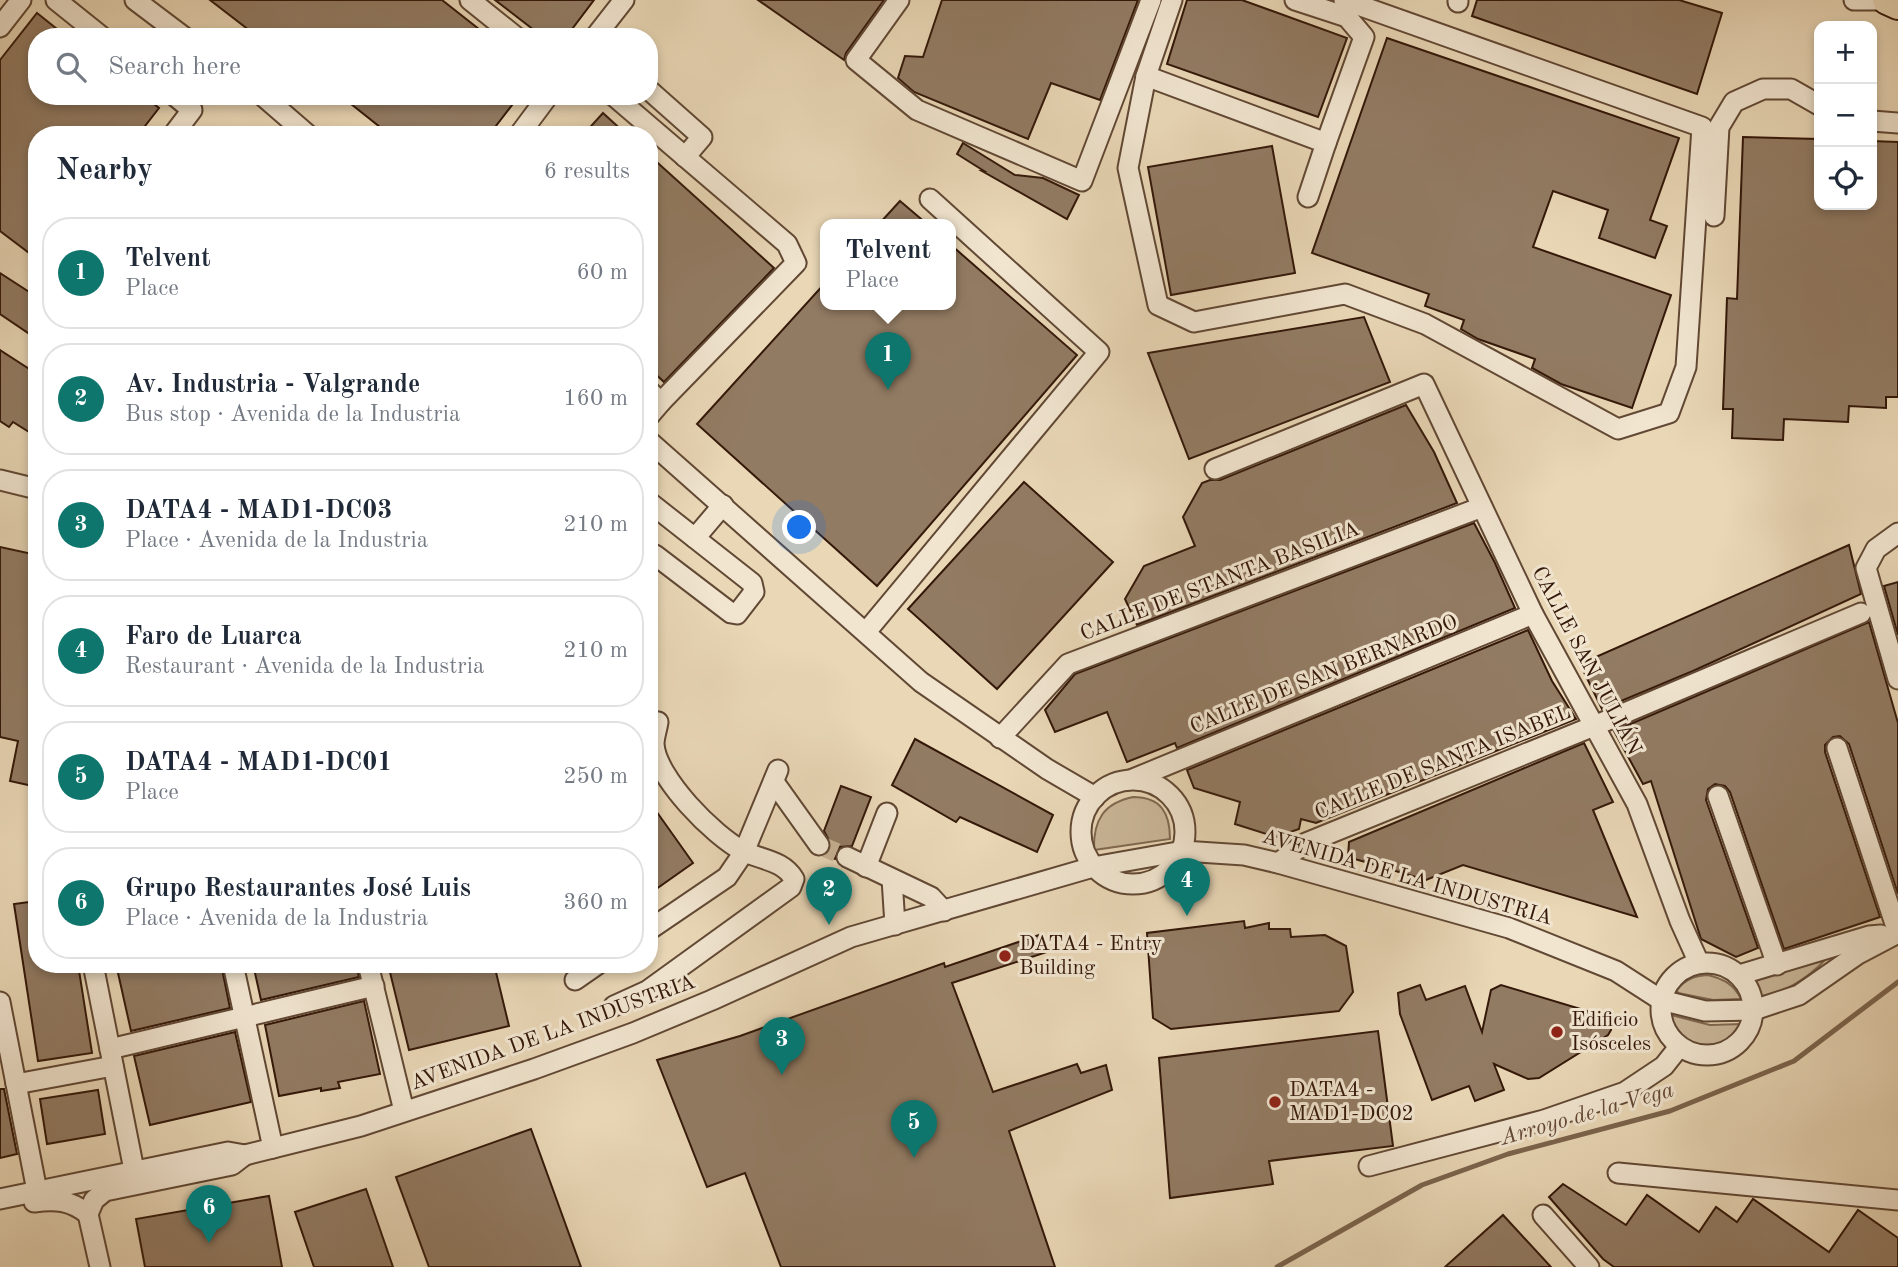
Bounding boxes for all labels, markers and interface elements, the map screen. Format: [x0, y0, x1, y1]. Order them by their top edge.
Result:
map controls [1814, 21, 1877, 210]
button: + [1814, 21, 1877, 84]
search box [28, 28, 658, 105]
icon: search [52, 48, 90, 86]
text: Search here [108, 54, 241, 80]
button: − [1814, 84, 1877, 147]
button: locate [1814, 147, 1877, 210]
text: Nearby [56, 156, 153, 186]
text: 6 results [544, 160, 630, 183]
popup [820, 219, 956, 310]
text: Telvent [845, 238, 931, 264]
text: Telvent [125, 246, 211, 272]
text: 1 [74, 261, 88, 284]
text: 60 m [577, 261, 628, 284]
text: Place [845, 269, 899, 292]
text: Place [125, 277, 179, 300]
pin: 1 [865, 332, 911, 390]
text: Av. Industria - Valgrande [125, 372, 420, 398]
text: 2 [74, 387, 88, 410]
text: 160 m [563, 387, 628, 410]
text: Bus stop · Avenida de la Industria [125, 403, 460, 426]
text: DATA4 - MAD1-DC03 [125, 498, 392, 524]
your location [782, 510, 816, 544]
text: 3 [74, 513, 88, 536]
text: 210 m [563, 513, 628, 536]
street label: CALLE DE STANTA BASILIA [1077, 519, 1363, 645]
text: Place · Avenida de la Industria [125, 529, 428, 552]
street label: CALLE SAN JULIÁN [1527, 561, 1648, 759]
street label: CALLE DE SAN BERNARDO [1187, 612, 1461, 738]
text: Faro de Luarca [125, 624, 302, 650]
text: 4 [74, 639, 88, 662]
text: 210 m [563, 639, 628, 662]
text: Restaurant · Avenida de la Industria [125, 655, 484, 678]
street label: CALLE DE SANTA ISABEL [1312, 702, 1574, 824]
text: DATA4 - MAD1-DC01 [125, 750, 392, 776]
text: 5 [74, 765, 88, 788]
text: 250 m [563, 765, 628, 788]
text: Place [125, 781, 179, 804]
street label: AVENIDA DE LA INDUSTRIA [1259, 826, 1555, 930]
pin: 4 [1164, 858, 1210, 916]
pin: 2 [806, 867, 852, 925]
text: Grupo Restaurantes José Luis [125, 876, 471, 902]
text: 6 [74, 891, 88, 914]
text: 360 m [563, 891, 628, 914]
text: Place · Avenida de la Industria [125, 907, 428, 930]
place label: DATA4 - Entry Building [1019, 934, 1162, 979]
marker: DATA4 - Entry Building [997, 948, 1013, 964]
street label: AVENIDA DE LA INDUSTRIA [408, 972, 698, 1094]
place label: Edificio Isósceles [1571, 1010, 1651, 1055]
pin: 3 [759, 1017, 805, 1075]
marker: Edificio Isósceles [1549, 1024, 1565, 1040]
water label: Arroyo de la Vega [1496, 1078, 1677, 1151]
place label: DATA4 - MAD1-DC02 [1289, 1080, 1414, 1125]
marker: DATA4 - MAD1-DC02 [1267, 1094, 1283, 1110]
pin: 5 [891, 1100, 937, 1158]
pin: 6 [186, 1185, 232, 1243]

